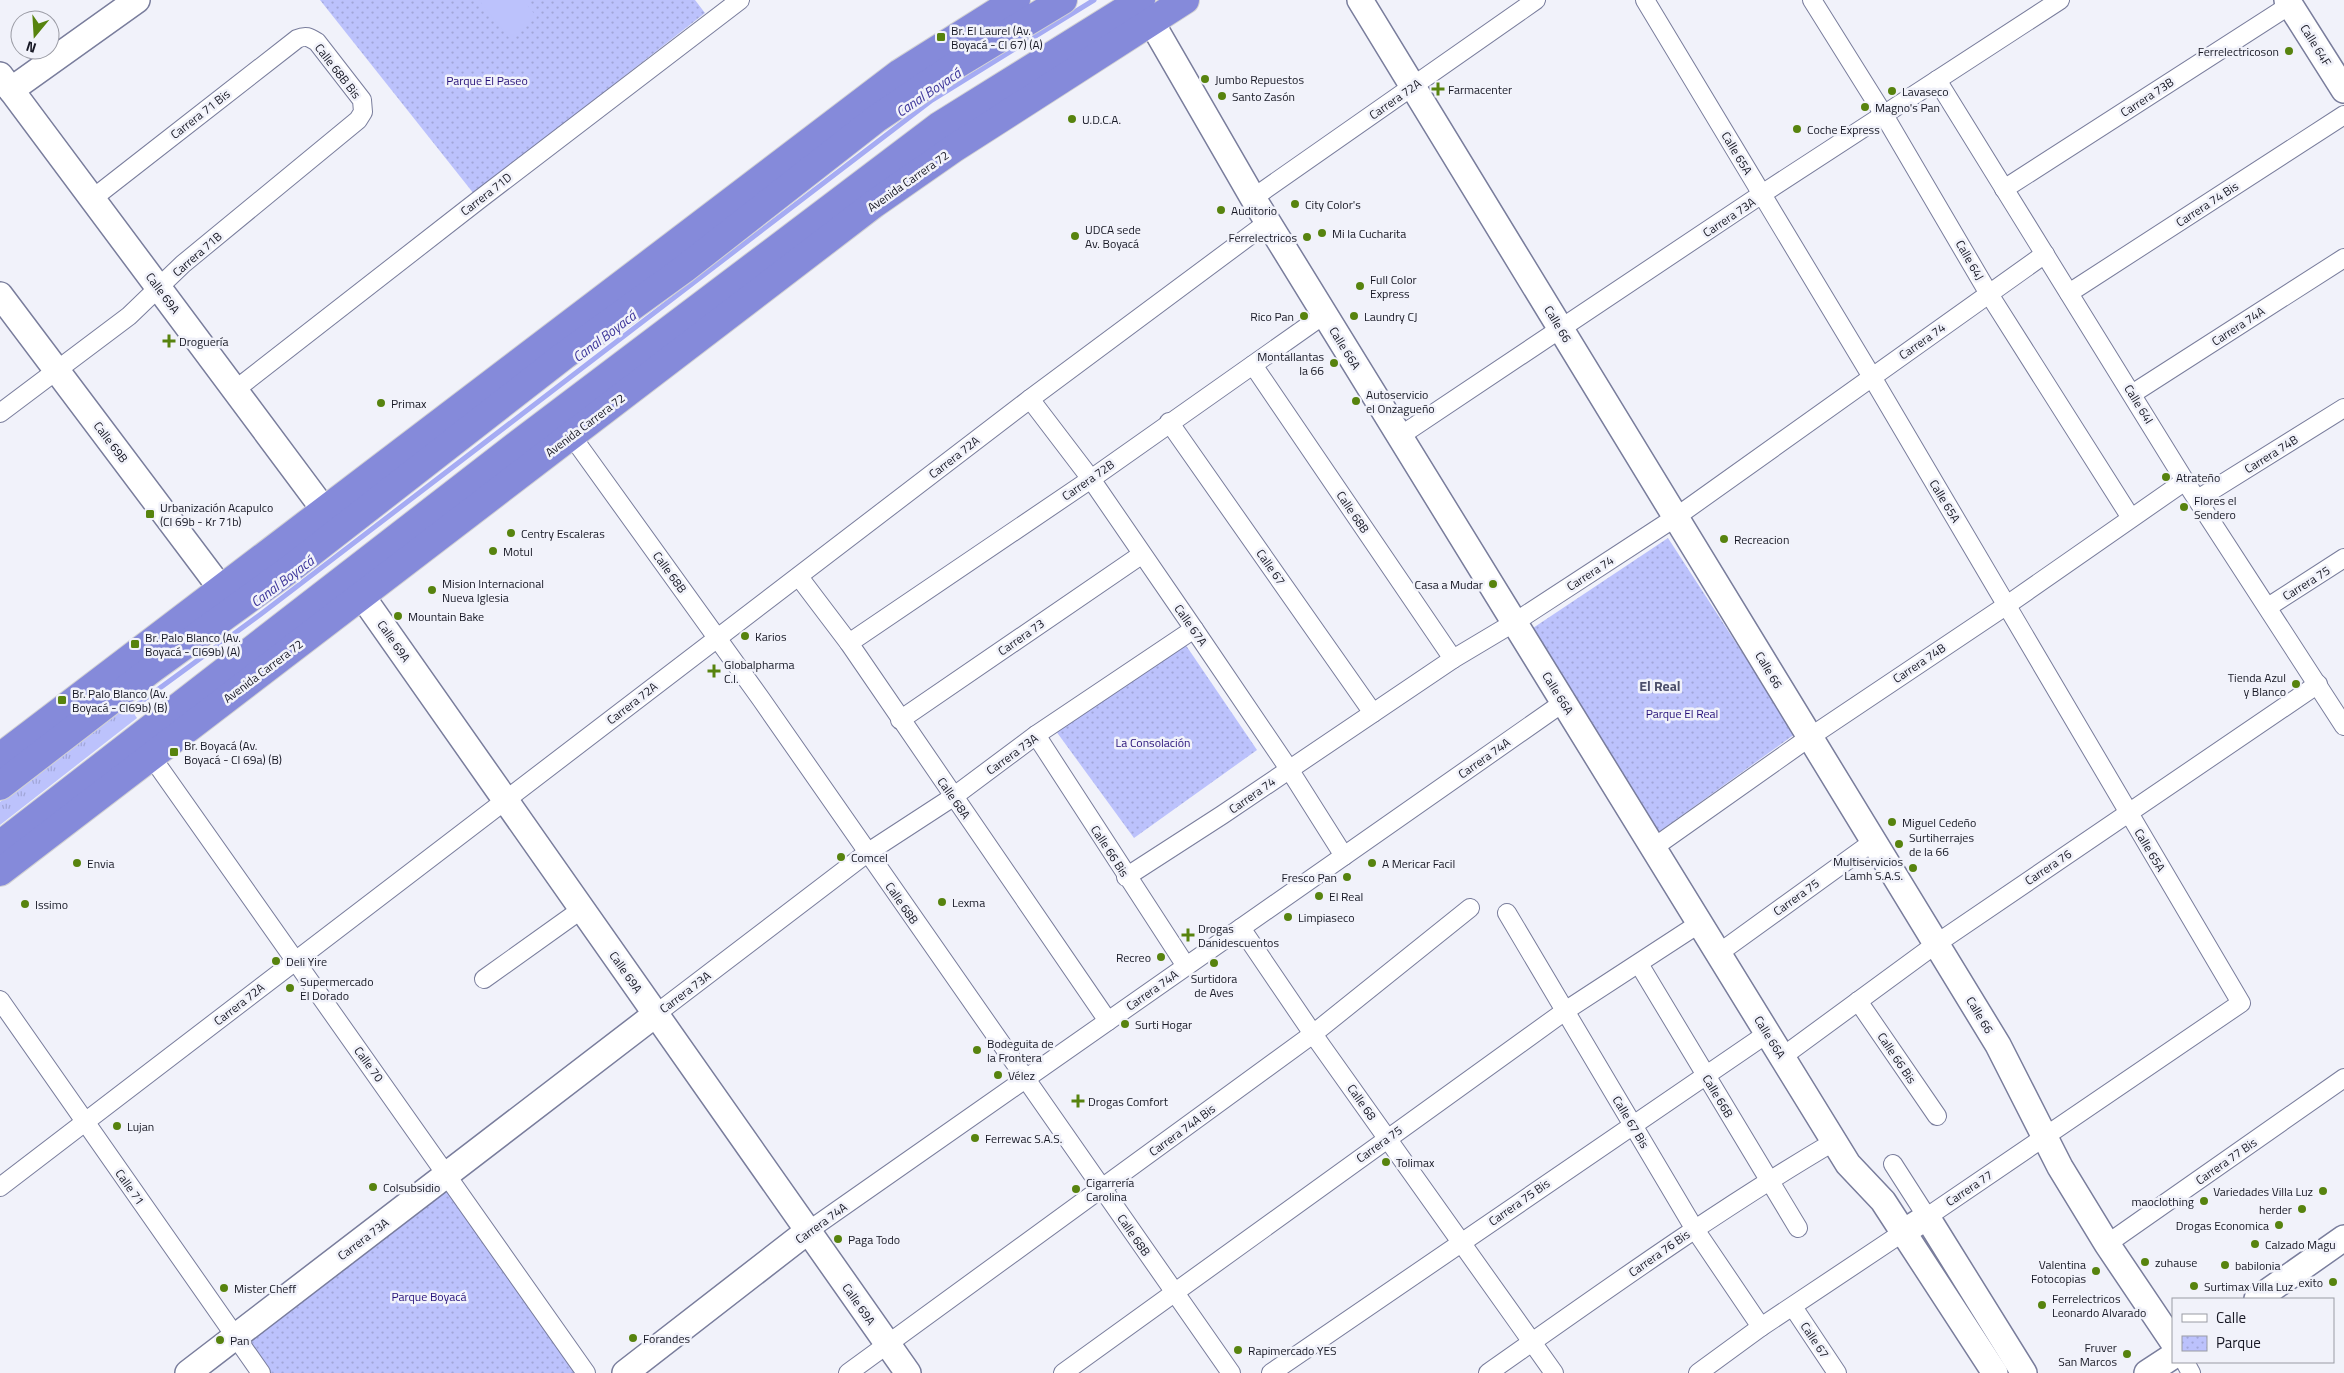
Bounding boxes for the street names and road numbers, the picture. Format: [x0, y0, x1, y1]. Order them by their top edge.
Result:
street label: Calle 64F [2296, 20, 2336, 70]
street label: Calle 68B Bis [310, 39, 366, 103]
street label: Carrera 73B [2116, 73, 2178, 121]
street label: Carrera 72A [1365, 74, 1425, 124]
street label: Carrera 71 Bis [166, 84, 234, 143]
street label: Calle 65A [1717, 128, 1757, 178]
street label: Avenida Carrera 72 [863, 146, 953, 216]
street label: Carrera 71D [456, 168, 516, 220]
street label: Carrera 74 Bis [2172, 176, 2242, 231]
street label: Carrera 73A [1699, 192, 1759, 242]
street label: Carrera 71B [168, 227, 226, 281]
street label: Calle 64J [1951, 236, 1989, 284]
street label: Calle 69A [141, 268, 185, 318]
street label: Calle 66 [1539, 302, 1577, 346]
street label: Carrera 74A [2208, 302, 2268, 350]
street label: Carrera 74 [1895, 318, 1949, 364]
street label: Calle 66A [1324, 323, 1366, 373]
street label: Calle 64I [2120, 381, 2158, 427]
street label: Avenida Carrera 72 [541, 389, 629, 461]
street label: Calle 69B [89, 417, 133, 467]
street label: Carrera 74B [2240, 430, 2302, 478]
street label: Carrera 72A [924, 431, 984, 483]
street label: Carrera 72B [1058, 455, 1118, 505]
street label: Calle 65A [1925, 476, 1965, 526]
street label: Calle 68B [1332, 487, 1374, 537]
street label: Calle 67 [1252, 545, 1290, 589]
street label: Calle 68B [648, 547, 692, 597]
street label: Carrera 74 [1563, 550, 1618, 595]
street label: Carrera 75 [2278, 561, 2334, 605]
street label: Calle 67A [1170, 600, 1212, 650]
street label: Carrera 73 [994, 614, 1048, 660]
street label: Calle 69A [373, 616, 415, 666]
street label: Avenida Carrera 72 [219, 635, 307, 707]
street label: Carrera 74B [1889, 638, 1949, 688]
street label: Calle 66 [1750, 648, 1788, 692]
street label: Calle 66A [1537, 668, 1579, 718]
street label: Carrera 72A [602, 677, 662, 729]
street label: Carrera 73A [982, 729, 1042, 779]
street label: Carrera 74A [1454, 733, 1514, 783]
street label: Carrera 74 [1225, 772, 1279, 818]
street label: Calle 68A [933, 773, 975, 823]
street label: Calle 66 Bis [1086, 821, 1134, 881]
street label: Calle 65A [2130, 825, 2170, 875]
street label: Carrera 76 [2021, 844, 2076, 890]
street label: Carrera 75 [1769, 874, 1823, 920]
street label: Calle 68B [881, 878, 923, 928]
street label: Calle 69A [605, 947, 647, 997]
street label: Carrera 74A [1122, 965, 1182, 1015]
street label: Carrera 73A [655, 966, 715, 1018]
street label: Carrera 72A [209, 978, 269, 1030]
street label: Calle 66 [1961, 993, 1999, 1037]
street label: Calle 66A [1749, 1012, 1791, 1062]
street label: Calle 66 Bis [1873, 1028, 1921, 1088]
street label: Calle 70 [349, 1042, 389, 1086]
street label: Calle 66B [1698, 1071, 1738, 1121]
street label: Calle 68 [1343, 1080, 1381, 1124]
street label: Calle 67 Bis [1608, 1092, 1654, 1152]
street label: Carrera 74A Bis [1145, 1099, 1220, 1161]
street label: Carrera 75 [1352, 1121, 1406, 1167]
street label: Carrera 77 Bis [2191, 1133, 2261, 1189]
street label: Calle 71 [111, 1165, 149, 1209]
street label: Carrera 77 [1942, 1165, 1996, 1211]
street label: Carrera 75 Bis [1484, 1174, 1554, 1230]
street label: Carrera 74A [791, 1198, 851, 1248]
street label: Calle 68B [1113, 1210, 1155, 1260]
street label: Carrera 73A [333, 1213, 393, 1265]
street label: Carrera 76 Bis [1624, 1225, 1694, 1281]
street label: Calle 69A [838, 1279, 880, 1329]
street label: Calle 67 [1796, 1318, 1834, 1362]

